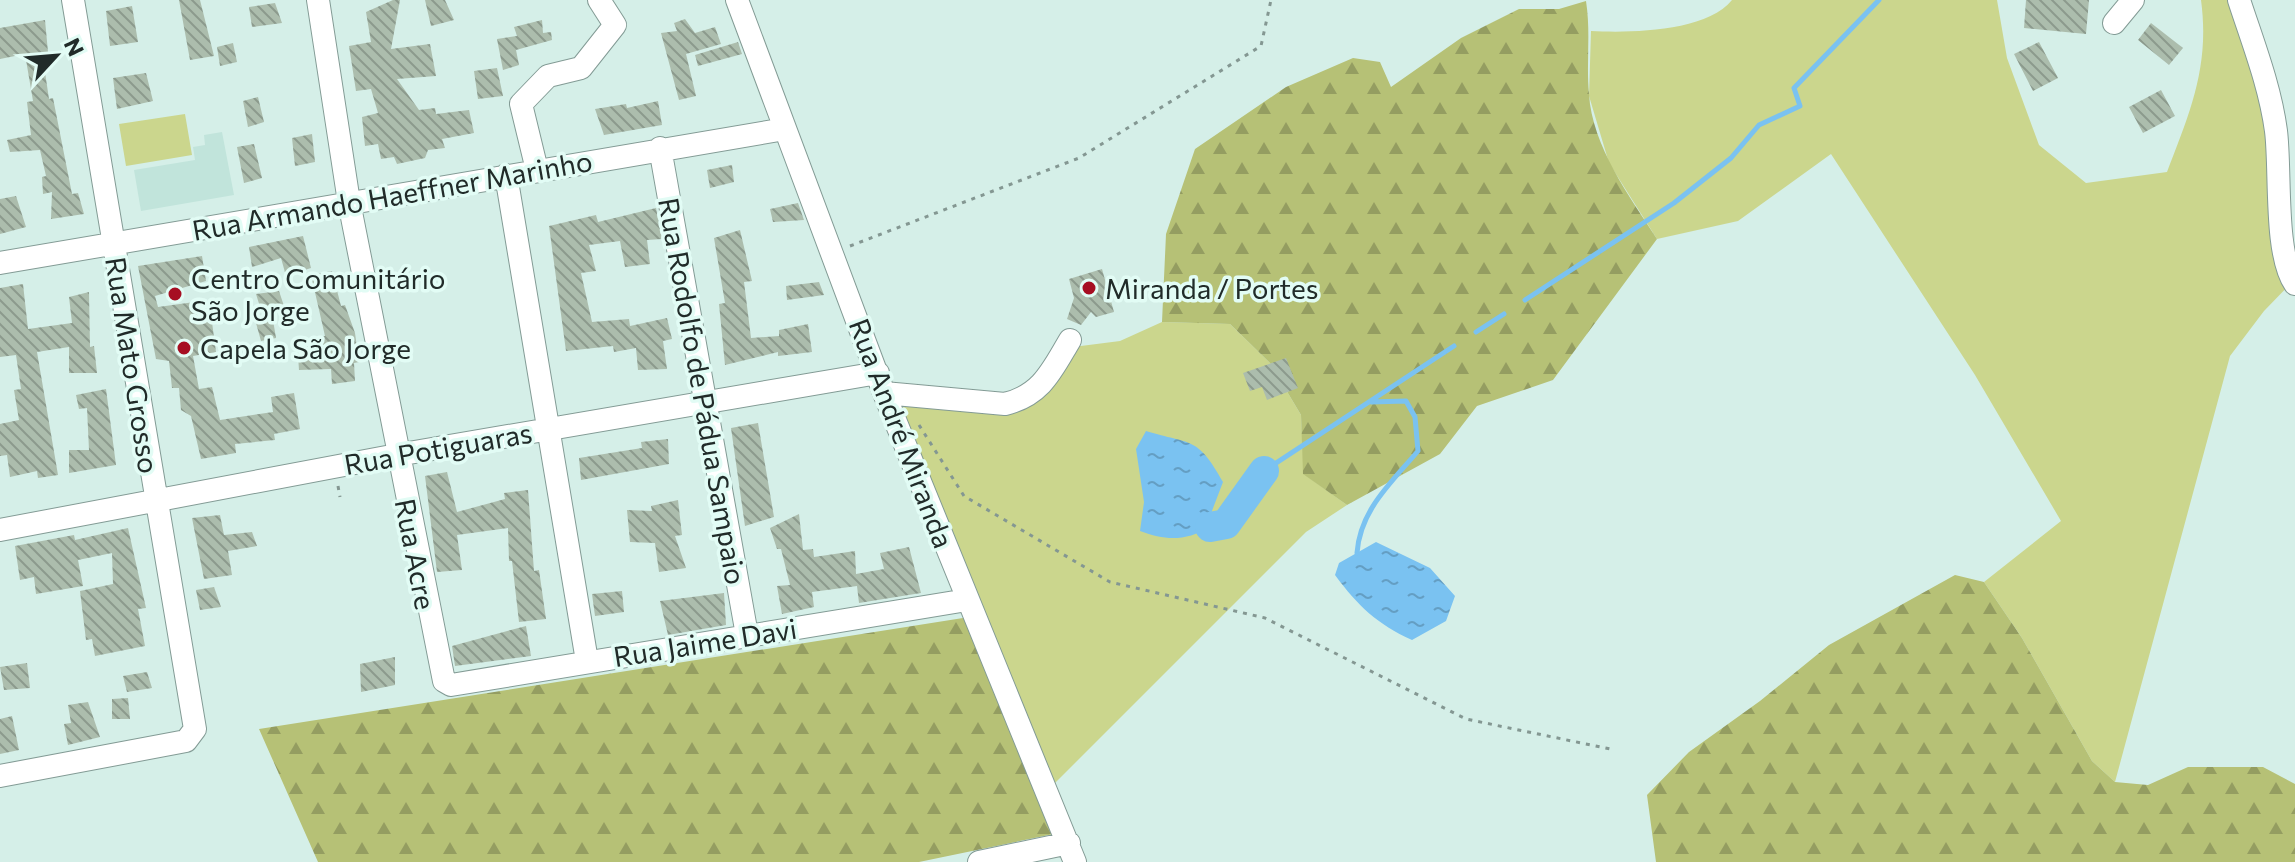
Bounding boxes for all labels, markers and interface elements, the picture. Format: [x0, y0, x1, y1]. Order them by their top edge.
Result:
north arrow [16, 16, 96, 96]
text: N [59, 34, 90, 60]
street label: Rua Armando Haeffner Marinho [189, 143, 595, 247]
street label: Rua Rodolfo de Pádua Sampaio [652, 195, 754, 587]
street label: Rua Mato Grosso [99, 254, 167, 476]
place label: Centro Comunitário São Jorge [191, 261, 446, 327]
place label: Miranda / Portes [1105, 271, 1318, 305]
marker: Miranda / Portes [1080, 279, 1098, 297]
marker: Centro Comunitário São Jorge [166, 285, 184, 303]
street label: Rua André Miranda [843, 313, 961, 553]
place label: Capela São Jorge [200, 331, 411, 365]
marker: Capela São Jorge [175, 339, 193, 357]
street label: Rua Potiguaras [341, 415, 535, 481]
street label: Rua Acre [389, 496, 443, 612]
street label: Rua Jaime Davi [611, 611, 799, 673]

